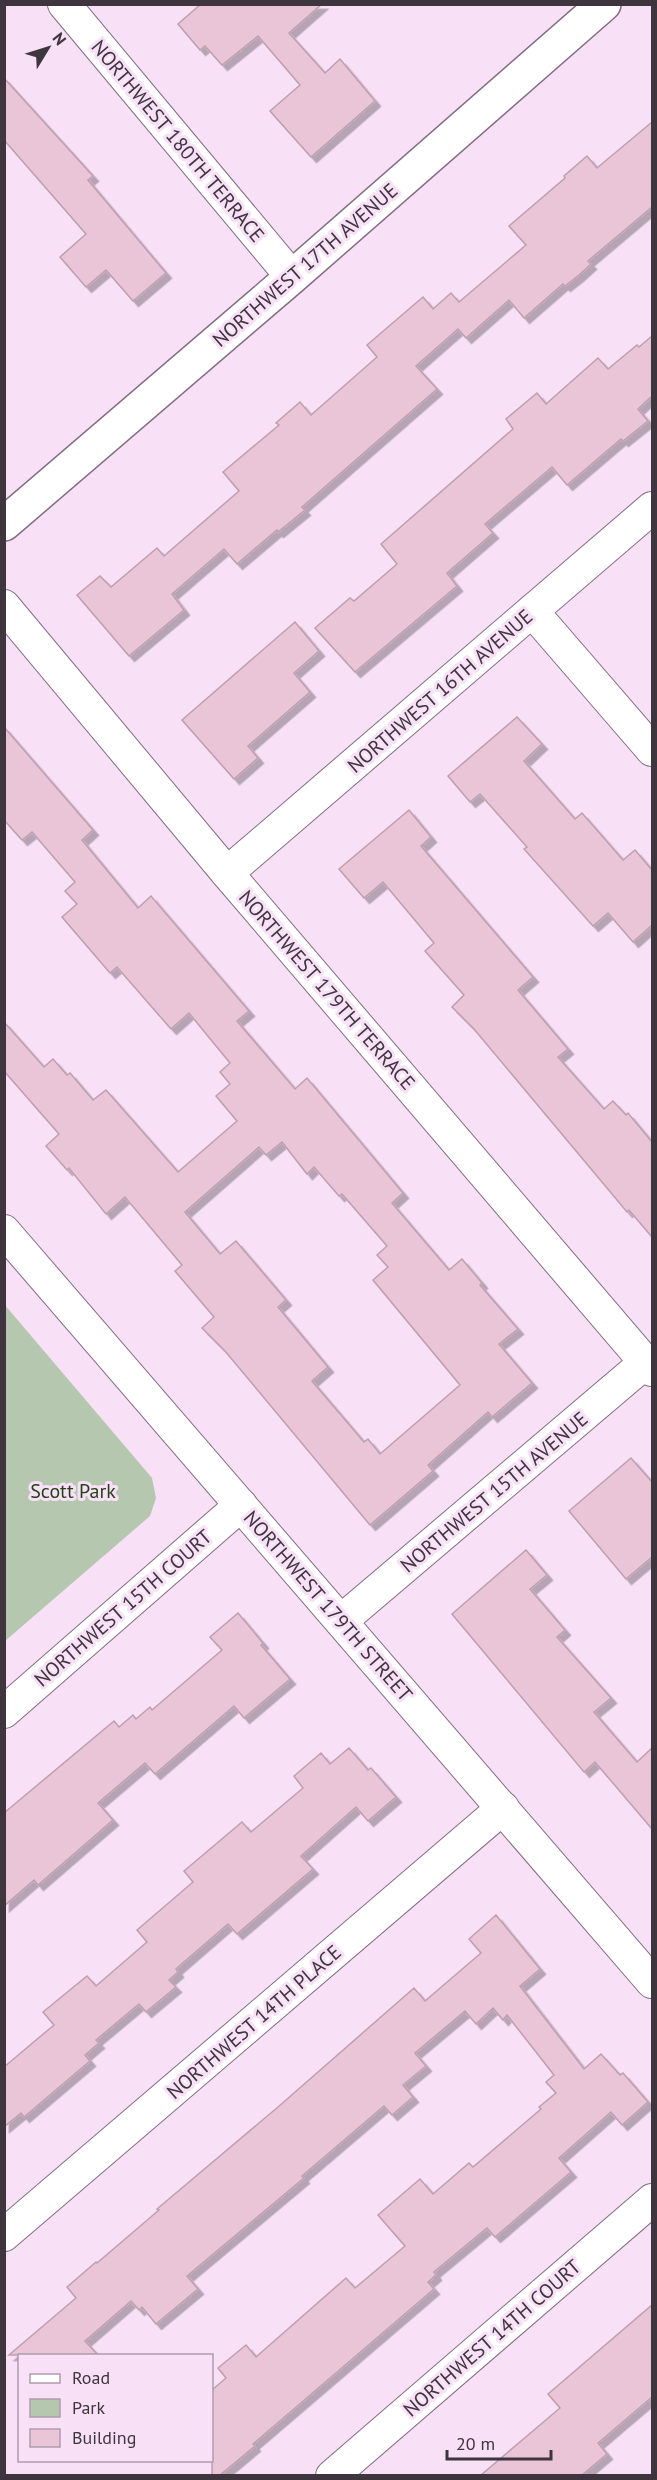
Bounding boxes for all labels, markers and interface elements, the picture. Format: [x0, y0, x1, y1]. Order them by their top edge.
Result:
north arrow [18, 18, 78, 78]
text: N [49, 28, 71, 49]
street label: NORTHWEST 180TH TERRACE [86, 34, 270, 248]
street label: NORTHWEST 17TH AVENUE [207, 177, 403, 353]
street label: NORTHWEST 16TH AVENUE [342, 603, 538, 779]
street label: NORTHWEST 179TH TERRACE [233, 885, 421, 1095]
street label: NORTHWEST 15TH AVENUE [395, 1406, 593, 1578]
park label: Scott Park [30, 1478, 116, 1504]
street label: NORTHWEST 179TH STREET [238, 1505, 418, 1707]
street label: NORTHWEST 15TH COURT [29, 1524, 217, 1692]
street label: NORTHWEST 14TH PLACE [161, 1939, 347, 2105]
street label: NORTHWEST 14TH COURT [398, 2254, 586, 2422]
legend [18, 2354, 213, 2462]
text: Road [72, 2366, 110, 2389]
text: Park [72, 2396, 105, 2419]
scale bar [447, 2423, 550, 2461]
text: Building [72, 2426, 136, 2449]
text: 20 m [456, 2432, 495, 2455]

